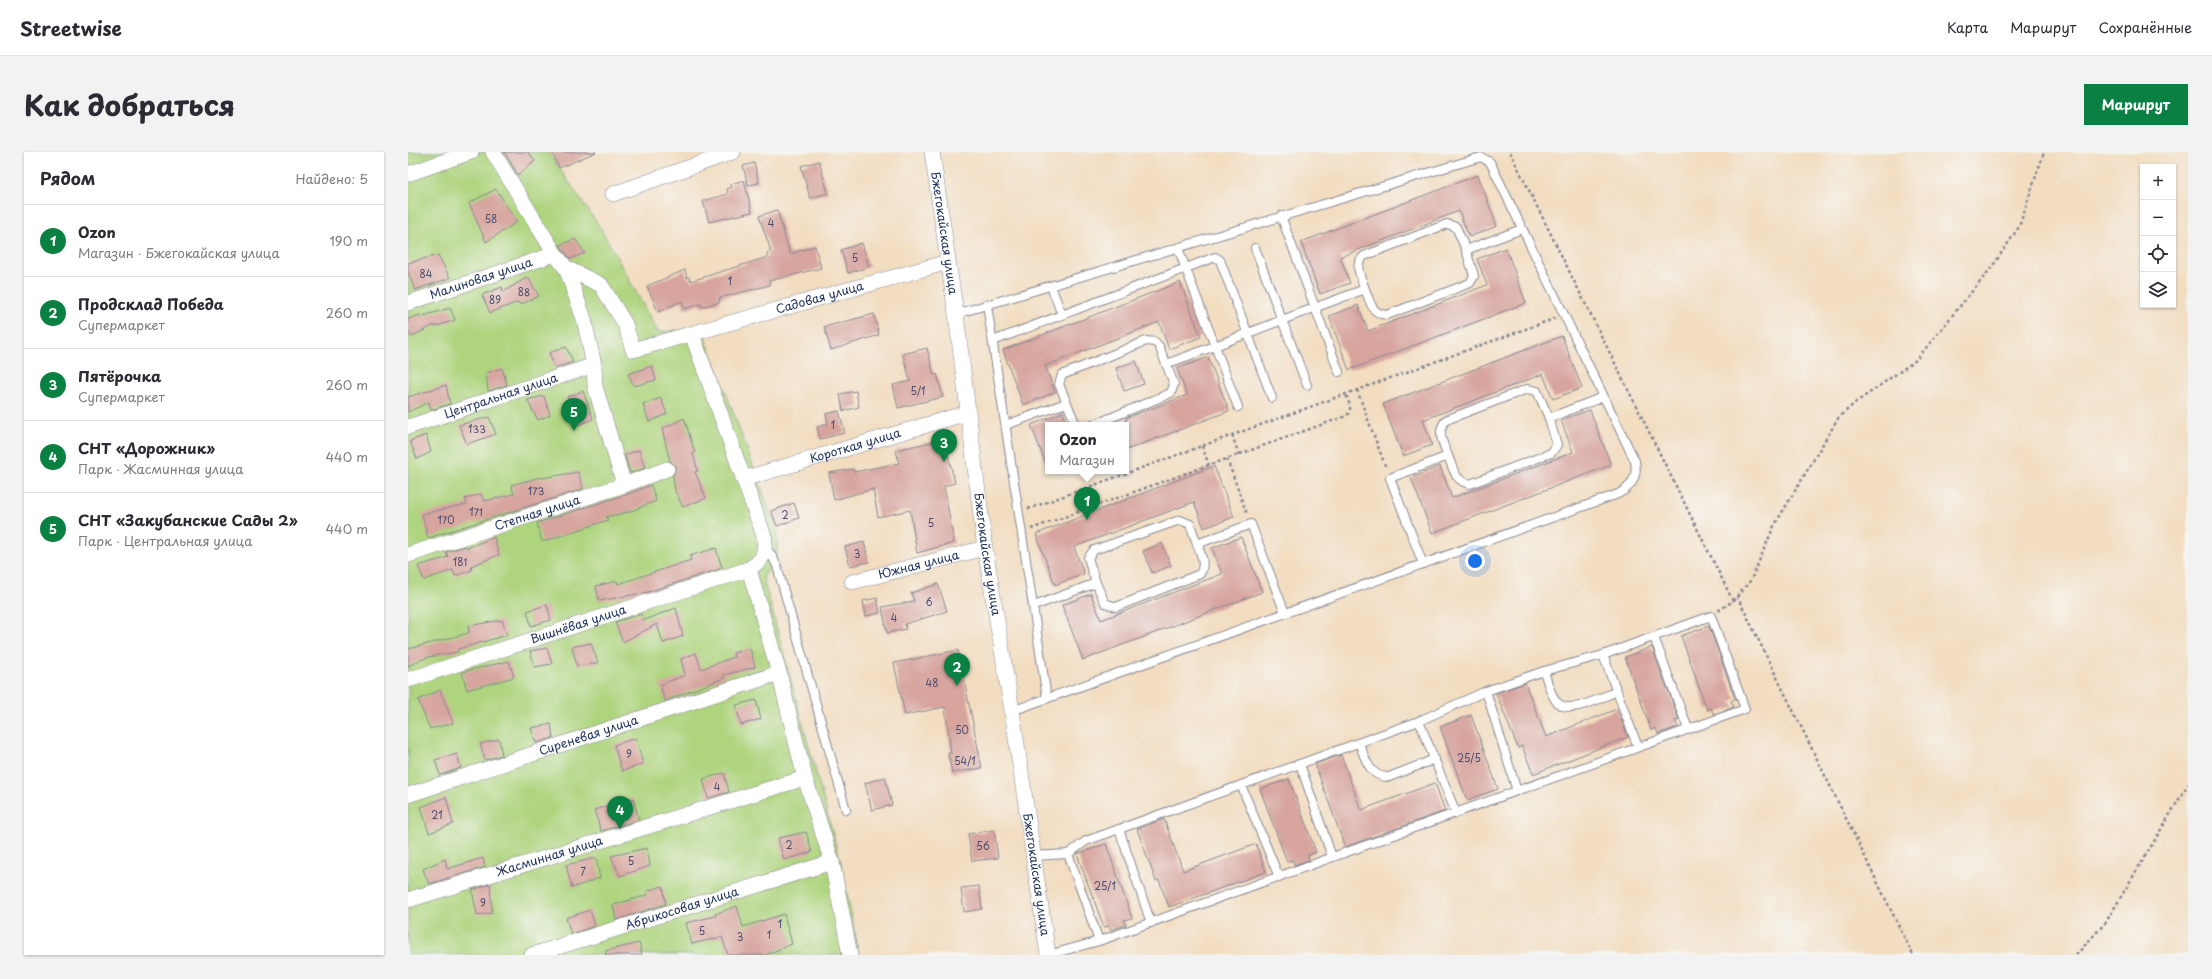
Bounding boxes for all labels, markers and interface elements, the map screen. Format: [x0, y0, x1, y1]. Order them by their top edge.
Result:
text: Streetwise [20, 14, 122, 42]
text: Карта [1947, 17, 1988, 38]
text: Маршрут [2010, 17, 2076, 38]
text: Сохранённые [2098, 17, 2192, 38]
text: Как добраться [24, 83, 235, 126]
button: Маршрут [2084, 84, 2188, 125]
map controls [2140, 164, 2176, 308]
button: + [2140, 164, 2176, 200]
text: Рядом [40, 165, 95, 191]
text: Найдено: 5 [296, 169, 368, 188]
street label: Бжегокайская улица [927, 170, 963, 296]
button: − [2140, 200, 2176, 236]
house number: 58 [485, 211, 497, 226]
house number: 4 [768, 215, 775, 230]
text: Ozon [78, 220, 116, 243]
text: 1 [50, 231, 56, 250]
text: 190 m [329, 231, 368, 250]
button: locate [2140, 236, 2176, 272]
text: Магазин · Бжегокайская улица [78, 243, 280, 262]
house number: 5 [852, 250, 858, 265]
street label: Малиновая улица [427, 252, 535, 303]
house number: 84 [420, 266, 433, 281]
button: layers [2140, 272, 2176, 308]
house number: 1 [728, 273, 732, 288]
street label: Садовая улица [774, 276, 866, 318]
house number: 88 [518, 284, 530, 299]
text: Продсклад Победа [78, 292, 224, 315]
house number: 89 [489, 292, 501, 307]
text: 2 [48, 303, 58, 322]
text: 260 m [326, 303, 368, 322]
text: Супермаркет [78, 315, 165, 334]
text: Пятёрочка [78, 364, 161, 387]
street label: Центральная улица [442, 368, 560, 422]
text: 3 [49, 375, 57, 394]
text: 260 m [326, 375, 368, 394]
house number: 5/1 [910, 383, 926, 398]
text: Супермаркет [78, 387, 165, 406]
pin: 5 [561, 398, 587, 431]
house number: 1 [831, 417, 835, 432]
house number: 133 [468, 421, 486, 436]
popup [1045, 422, 1129, 474]
street label: Короткая улица [807, 423, 903, 467]
text: Ozon [1059, 427, 1097, 450]
pin: 3 [931, 429, 957, 462]
text: СНТ «Дорожник» [78, 436, 215, 459]
text: 4 [49, 447, 57, 466]
text: 440 m [325, 447, 368, 466]
text: Магазин [1059, 450, 1115, 469]
text: Парк · Жасминная улица [78, 459, 243, 478]
house number: 173 [528, 483, 544, 498]
pin: 1 [1074, 487, 1100, 520]
street label: Степная улица [492, 490, 582, 534]
street label: Бжегокайская улица [970, 492, 1006, 617]
house number: 171 [469, 504, 483, 519]
house number: 2 [781, 507, 789, 522]
text: СНТ «Закубанские Сады 2» [78, 508, 298, 531]
house number: 170 [437, 512, 455, 527]
house number: 5 [928, 515, 934, 530]
text: 5 [49, 519, 57, 538]
text: 440 m [325, 519, 368, 538]
text: Парк · Центральная улица [78, 531, 252, 550]
street label: Южная улица [876, 545, 961, 583]
house number: 3 [854, 546, 860, 561]
your location [1465, 551, 1485, 571]
house number: 181 [453, 554, 467, 569]
house number: 6 [925, 594, 933, 609]
street label: Вишнёвая улица [528, 599, 629, 648]
house number: 4 [891, 610, 898, 625]
pin: 2 [944, 653, 970, 686]
house number: 48 [926, 675, 938, 690]
street label: Сиреневая улица [536, 710, 640, 759]
house number: 50 [955, 722, 969, 737]
house number: 9 [626, 746, 632, 761]
house number: 25/5 [1457, 750, 1481, 765]
house number: 54/1 [954, 753, 976, 768]
house number: 4 [714, 779, 721, 794]
pin: 4 [607, 796, 633, 829]
house number: 21 [431, 807, 443, 822]
street label: Бжегокайская улица [1019, 812, 1055, 937]
street label: Жасминная улица [493, 831, 605, 881]
house number: 2 [785, 837, 793, 852]
house number: 56 [976, 838, 990, 853]
house number: 5 [628, 853, 634, 868]
house number: 7 [580, 864, 586, 879]
house number: 25/1 [1094, 878, 1116, 893]
street label: Абрикосовая улица [623, 881, 741, 934]
house number: 9 [480, 895, 486, 910]
house number: 1 [778, 916, 782, 931]
house number: 5 [699, 923, 705, 938]
house number: 1 [767, 927, 771, 942]
house number: 3 [737, 929, 743, 944]

